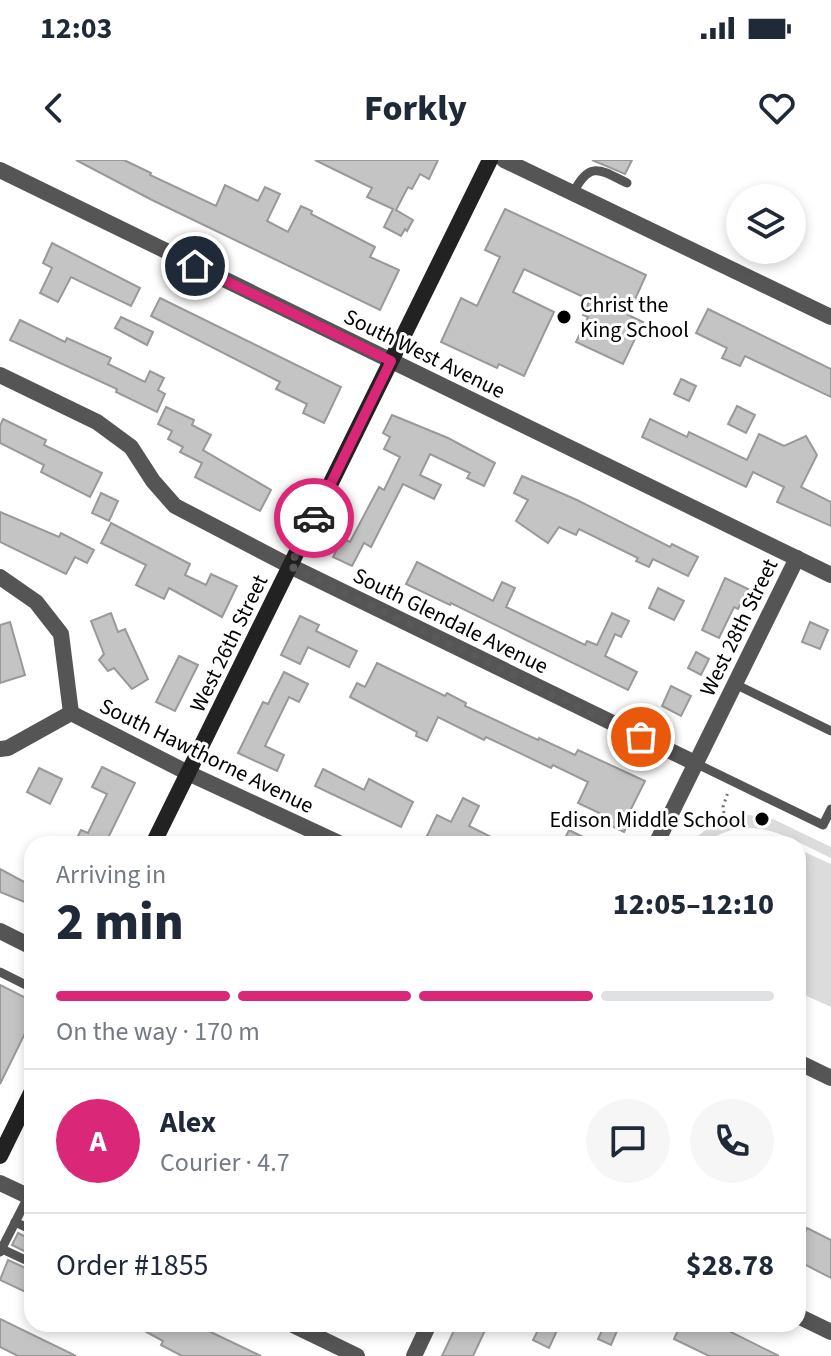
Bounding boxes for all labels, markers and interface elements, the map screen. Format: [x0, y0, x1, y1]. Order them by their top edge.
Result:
text: 12:03 [40, 7, 112, 50]
text: Forkly [364, 83, 467, 134]
icon: back [32, 86, 76, 130]
icon: heart [755, 86, 799, 130]
map controls [726, 184, 806, 264]
button: layers [726, 184, 806, 264]
pin [161, 232, 229, 300]
icon: home [173, 244, 217, 288]
place label: Christ the King School [580, 289, 689, 346]
street label: South West Avenue [338, 301, 511, 407]
marker: Christ the King School [555, 308, 573, 326]
courier [274, 478, 354, 558]
icon: car [292, 496, 336, 540]
street label: West 28th Street [692, 553, 786, 702]
street label: South Glendale Avenue [348, 560, 554, 682]
street label: West 26th Street [182, 569, 276, 718]
street label: South Hawthorne Avenue [94, 690, 319, 822]
pin [607, 703, 675, 771]
icon: bag [619, 715, 663, 759]
place label: Edison Middle School [549, 804, 746, 836]
marker: Edison Middle School [753, 810, 771, 828]
text: Arriving in [56, 856, 166, 893]
text: 12:05–12:10 [613, 883, 774, 926]
text: 2 min [56, 886, 184, 960]
text: On the way · 170 m [56, 1013, 260, 1050]
button: chat [586, 1099, 670, 1183]
button: phone [690, 1099, 774, 1183]
text: Alex [160, 1101, 216, 1144]
text: A [89, 1120, 107, 1163]
text: Courier · 4.7 [160, 1144, 290, 1181]
text: Order #1855 [56, 1244, 209, 1287]
text: $28.78 [686, 1244, 774, 1287]

